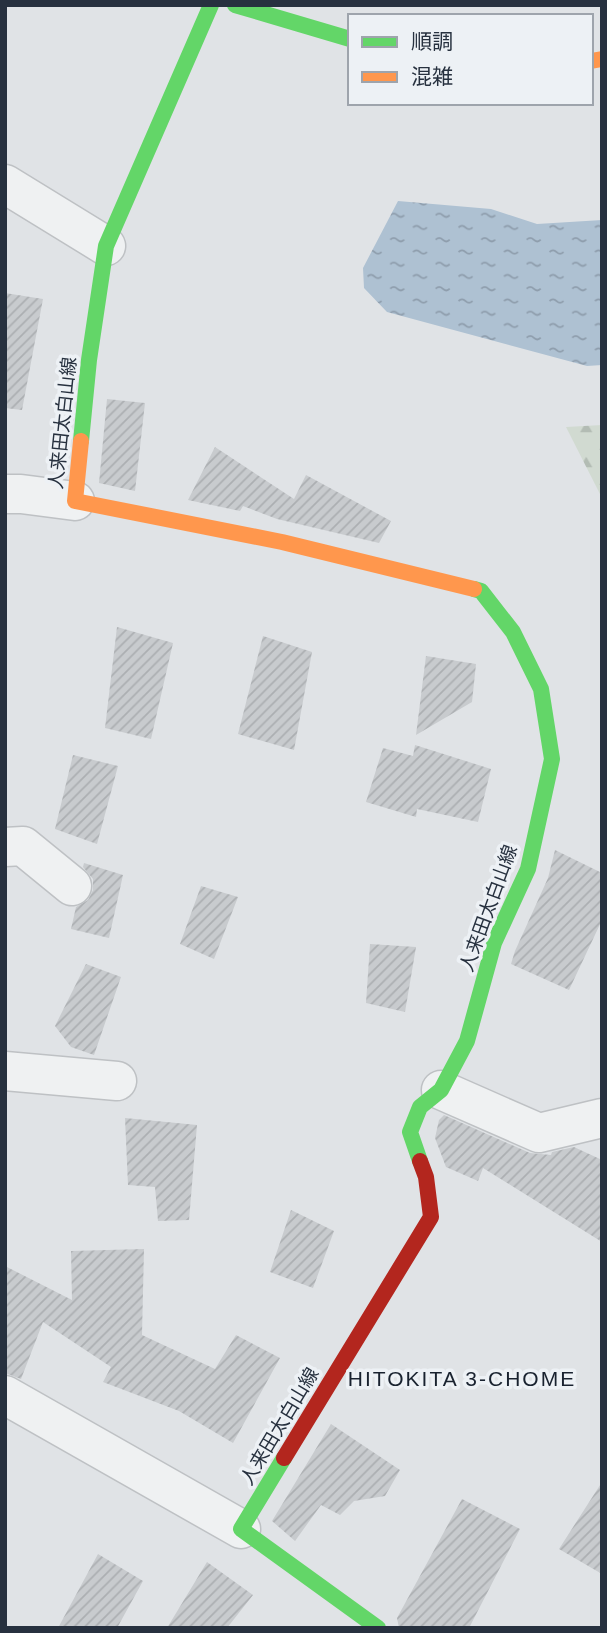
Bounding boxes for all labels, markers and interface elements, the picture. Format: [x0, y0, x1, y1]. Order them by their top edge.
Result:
legend [348, 14, 593, 105]
text: 順調 [411, 30, 453, 53]
text: 混雑 [411, 65, 453, 88]
street label: 人来田太白山線 [45, 356, 80, 490]
street label: 人来田太白山線 [456, 842, 521, 974]
street label: 人来田太白山線 [236, 1364, 323, 1489]
district label: HITOKITA 3-CHOME [348, 1367, 576, 1390]

